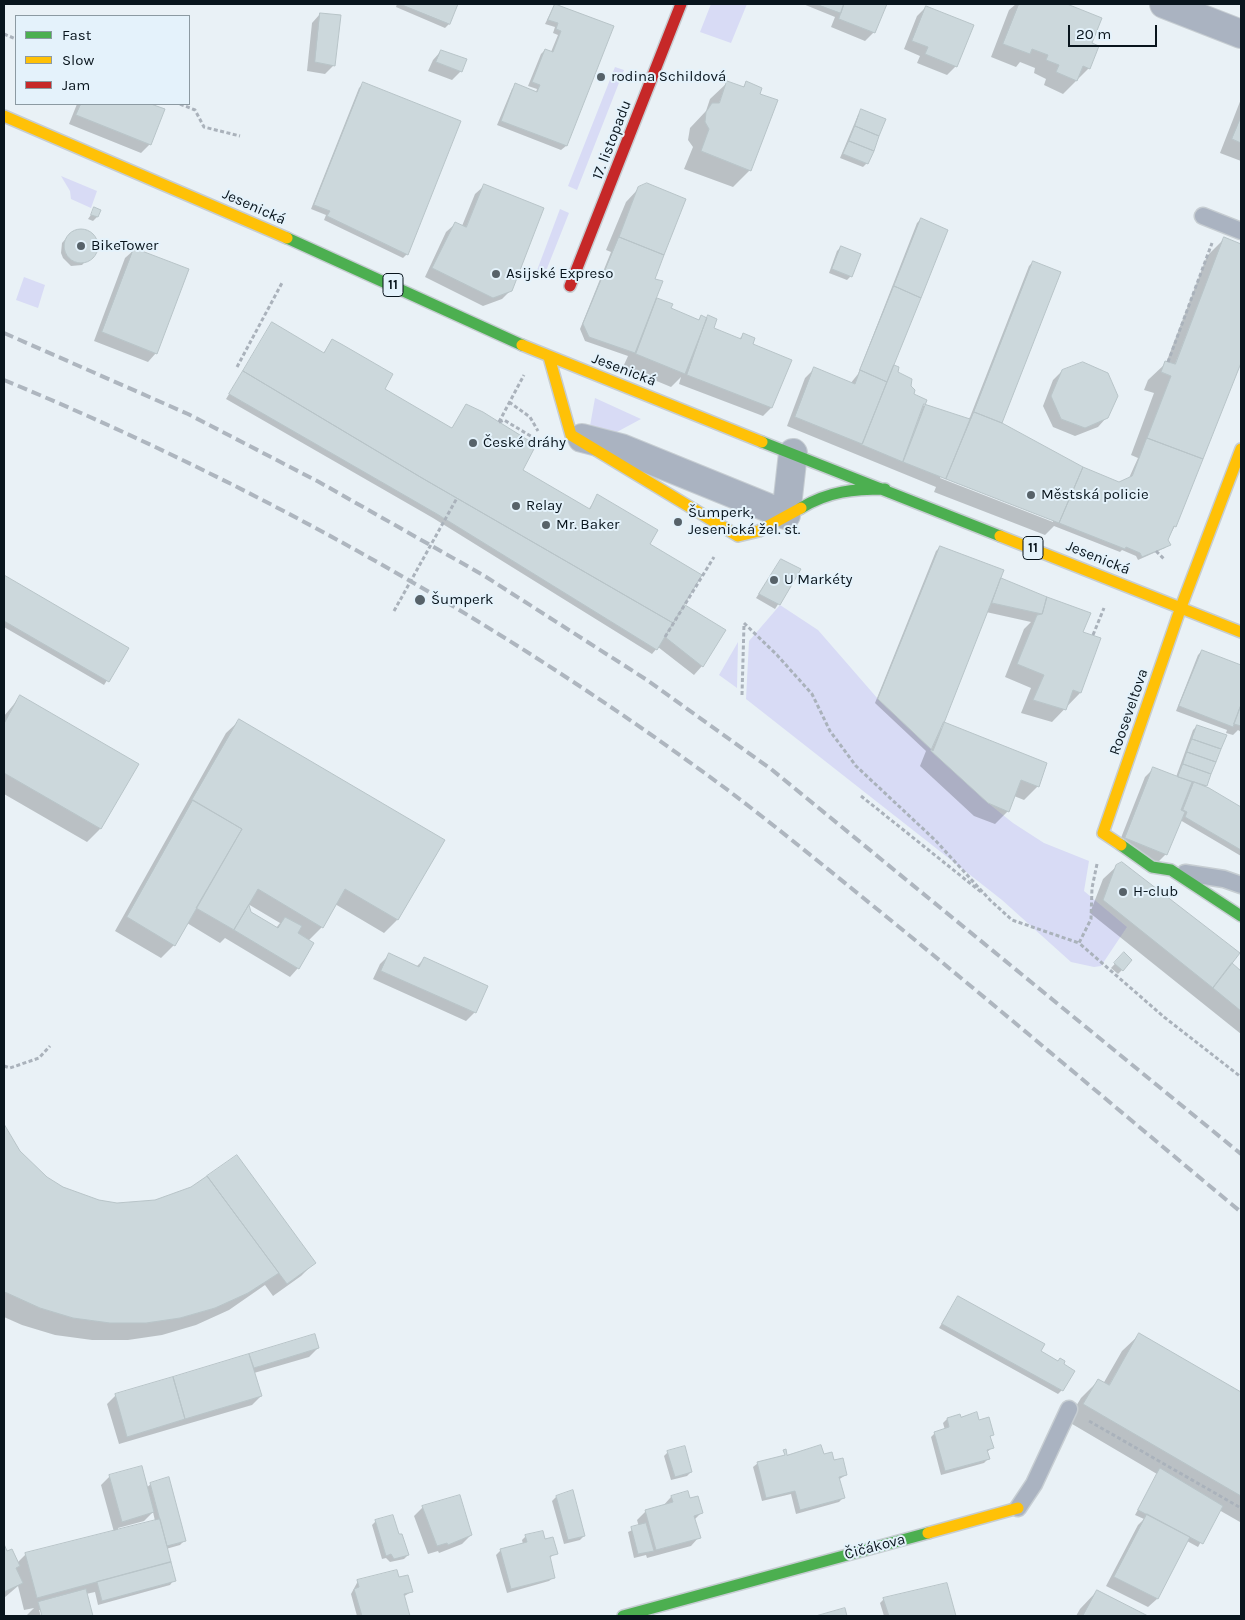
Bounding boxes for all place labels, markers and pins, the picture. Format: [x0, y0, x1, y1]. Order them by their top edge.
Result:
place label: rodina Schildová [611, 68, 726, 86]
marker: rodina Schildová [595, 71, 607, 83]
place label: BikeTower [91, 237, 159, 255]
marker: BikeTower [75, 240, 87, 252]
place label: Asijské Expreso [506, 265, 613, 283]
marker: Asijské Expreso [490, 268, 502, 280]
place label: České dráhy [483, 434, 566, 452]
marker: České dráhy [467, 437, 479, 449]
place label: Městská policie [1041, 486, 1149, 504]
marker: Městská policie [1025, 489, 1037, 501]
place label: Relay [526, 497, 562, 515]
marker: Relay [510, 500, 522, 512]
place label: Šumperk, Jesenická žel. st. [688, 504, 800, 539]
place label: Mr. Baker [556, 516, 620, 534]
marker: Šumperk, Jesenická žel. st. [672, 516, 684, 528]
marker: Mr. Baker [540, 519, 552, 531]
place label: U Markéty [784, 571, 853, 589]
marker: U Markéty [768, 574, 780, 586]
place label: Šumperk [431, 591, 494, 609]
marker: Šumperk [413, 593, 427, 607]
place label: H-club [1133, 883, 1178, 901]
marker: H-club [1117, 886, 1129, 898]

